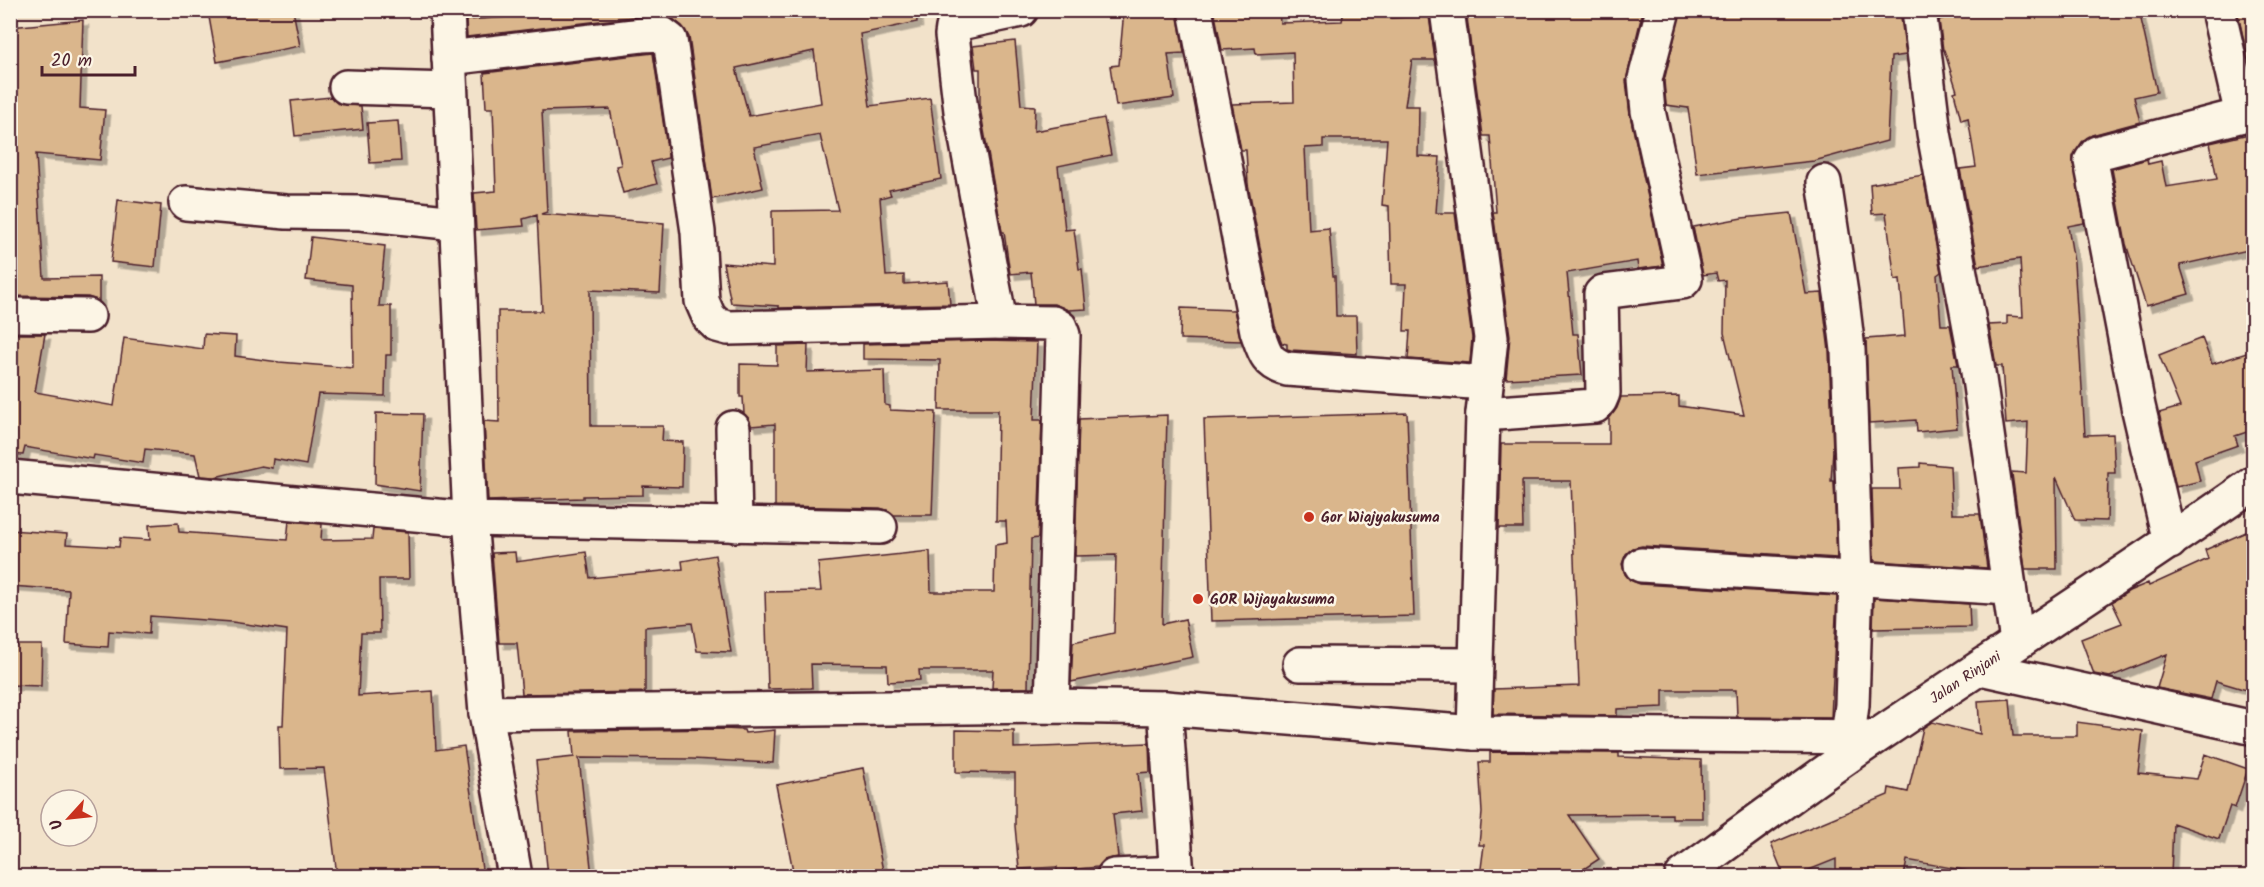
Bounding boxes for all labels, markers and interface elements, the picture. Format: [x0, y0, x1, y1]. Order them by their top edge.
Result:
scale bar [42, 39, 135, 77]
text: 20 m [51, 47, 92, 76]
place label: Gor Wiajyakusuma [1321, 506, 1440, 530]
marker: Gor Wiajyakusuma [1302, 510, 1316, 524]
place label: GOR Wijayakusuma [1210, 588, 1335, 612]
marker: GOR Wijayakusuma [1191, 592, 1205, 606]
street label: Jalan Rinjani [1925, 645, 2008, 711]
north arrow [39, 788, 99, 848]
text: U [43, 814, 70, 834]

